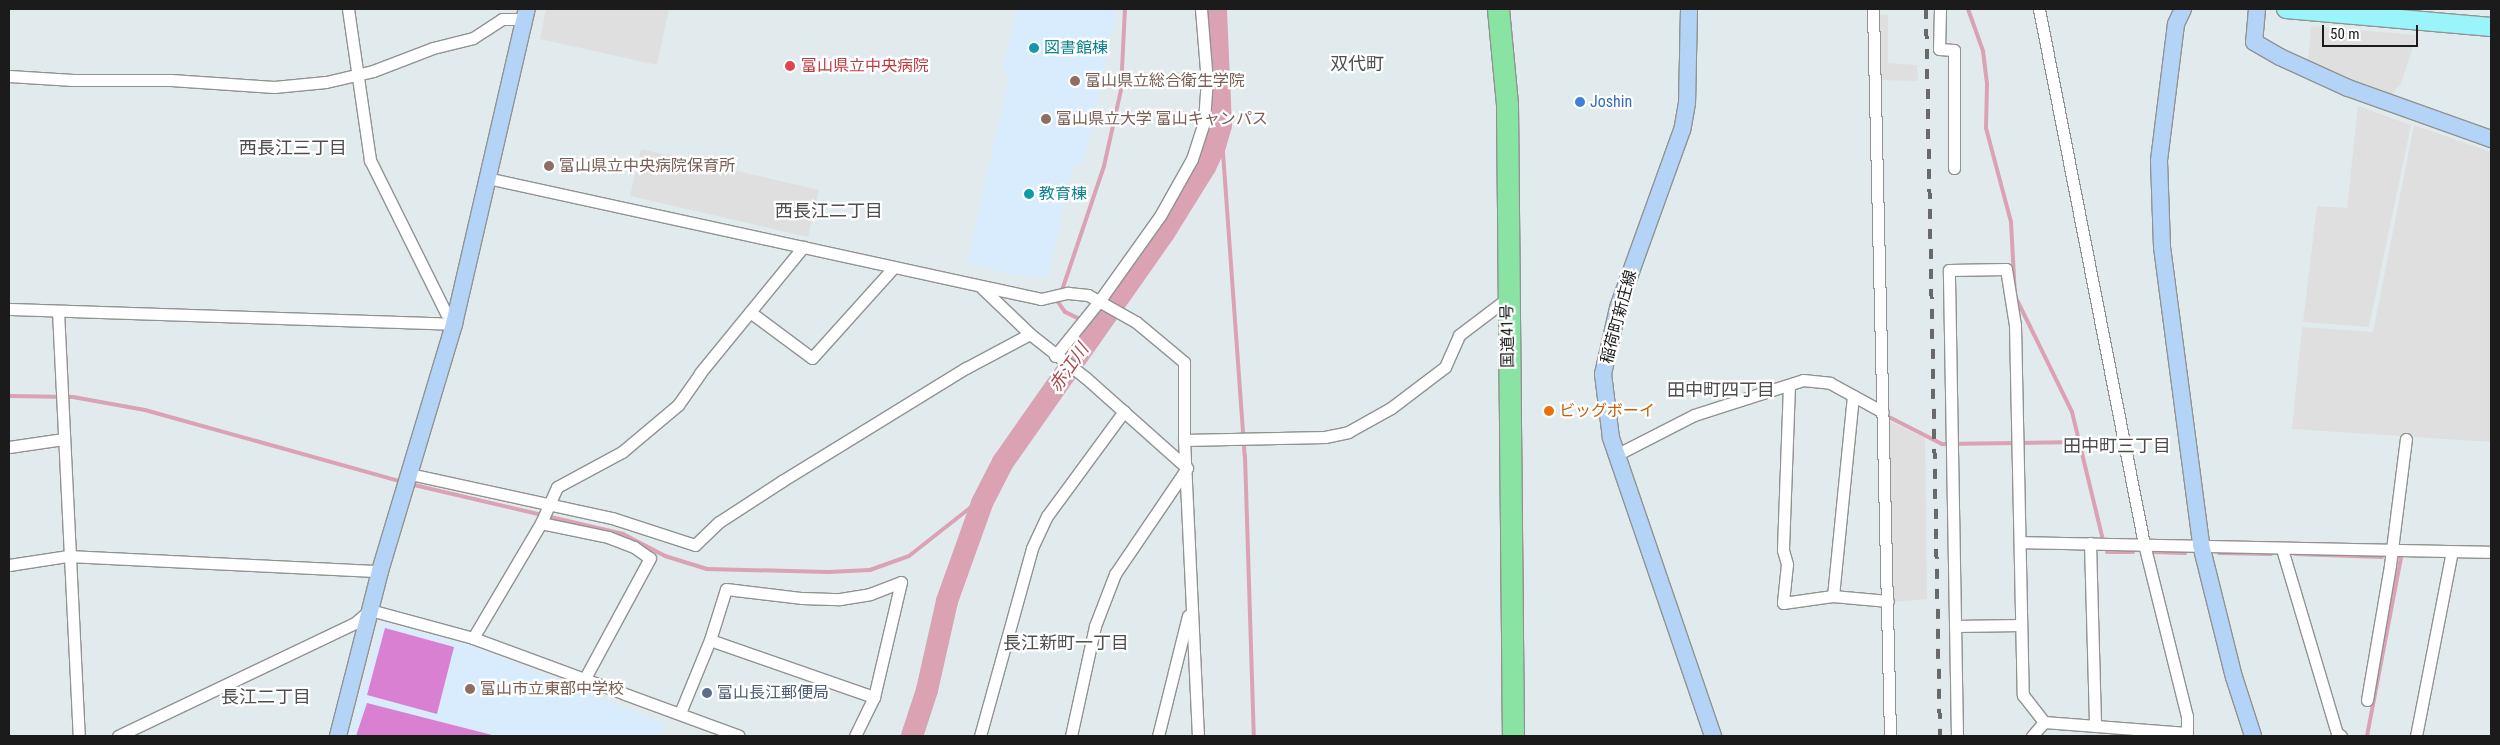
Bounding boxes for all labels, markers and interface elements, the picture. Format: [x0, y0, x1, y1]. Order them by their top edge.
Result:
scale bar [2325, 15, 2421, 47]
text: 50 m [2330, 25, 2360, 43]
place label: 図書館棟 [1044, 38, 1108, 58]
marker: 図書館棟 [1028, 42, 1040, 54]
district label: 双代町 [1330, 53, 1384, 75]
place label: 富山県立中央病院 [801, 56, 929, 76]
marker: 富山県立中央病院 [783, 59, 797, 73]
place label: 富山県立総合衛生学院 [1085, 71, 1245, 91]
marker: 富山県立総合衛生学院 [1069, 75, 1081, 87]
place label: Joshin [1590, 92, 1632, 112]
marker: Joshin [1574, 96, 1586, 108]
place label: 富山県立大学 富山キャンパス [1056, 109, 1268, 129]
marker: 富山県立大学 富山キャンパス [1040, 113, 1052, 125]
district label: 西長江三丁目 [239, 137, 347, 159]
place label: 富山県立中央病院保育所 [559, 156, 735, 176]
marker: 富山県立中央病院保育所 [543, 160, 555, 172]
place label: 教育棟 [1039, 184, 1087, 204]
marker: 教育棟 [1023, 188, 1035, 200]
district label: 西長江二丁目 [775, 200, 883, 222]
street label: 稲荷町新庄線 [1597, 268, 1641, 366]
street label: 国道41号 [1498, 304, 1518, 368]
water label: 赤江川 [1045, 340, 1093, 396]
district label: 田中町四丁目 [1667, 379, 1775, 401]
place label: ビッグボーイ [1559, 401, 1655, 421]
marker: ビッグボーイ [1543, 405, 1555, 417]
district label: 田中町三丁目 [2063, 435, 2171, 457]
district label: 長江新町一丁目 [1003, 632, 1129, 654]
place label: 富山市立東部中学校 [480, 679, 624, 699]
marker: 富山市立東部中学校 [464, 683, 476, 695]
place label: 富山長江郵便局 [717, 683, 829, 703]
district label: 長江二丁目 [221, 686, 311, 708]
marker: 富山長江郵便局 [701, 687, 713, 699]

